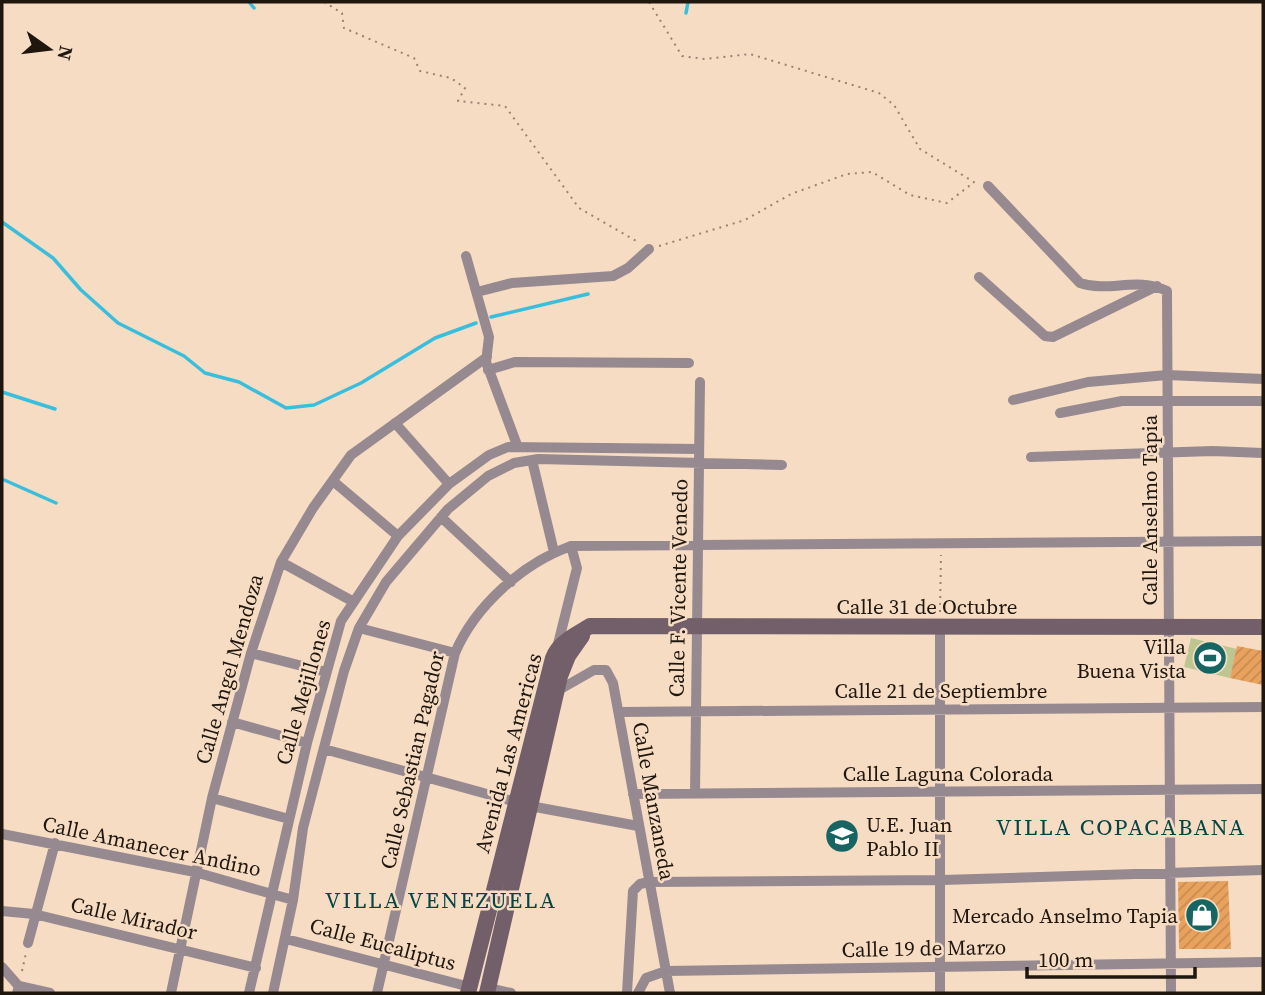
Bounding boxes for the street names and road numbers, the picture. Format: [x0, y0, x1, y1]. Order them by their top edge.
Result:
street label: Calle Anselmo Tapia [1135, 414, 1164, 605]
street label: Calle F. Vicente Venedo [662, 479, 694, 697]
street label: Calle Angel Mendoza [188, 570, 270, 768]
street label: Calle 31 de Octubre [836, 592, 1018, 621]
street label: Calle Mejillones [268, 616, 338, 768]
street label: Calle Sebastian Pagador [373, 648, 451, 872]
street label: Avenida Las Americas [467, 650, 549, 856]
street label: Calle 21 de Septiembre [835, 676, 1047, 705]
street label: Calle Manzaneda [626, 720, 682, 883]
street label: Calle Laguna Colorada [843, 759, 1054, 788]
street label: Calle Amanecer Andino [40, 809, 264, 883]
street label: Calle Mirador [68, 889, 200, 947]
street label: Calle Eucaliptus [307, 911, 459, 977]
street label: Calle 19 de Marzo [841, 932, 1007, 964]

